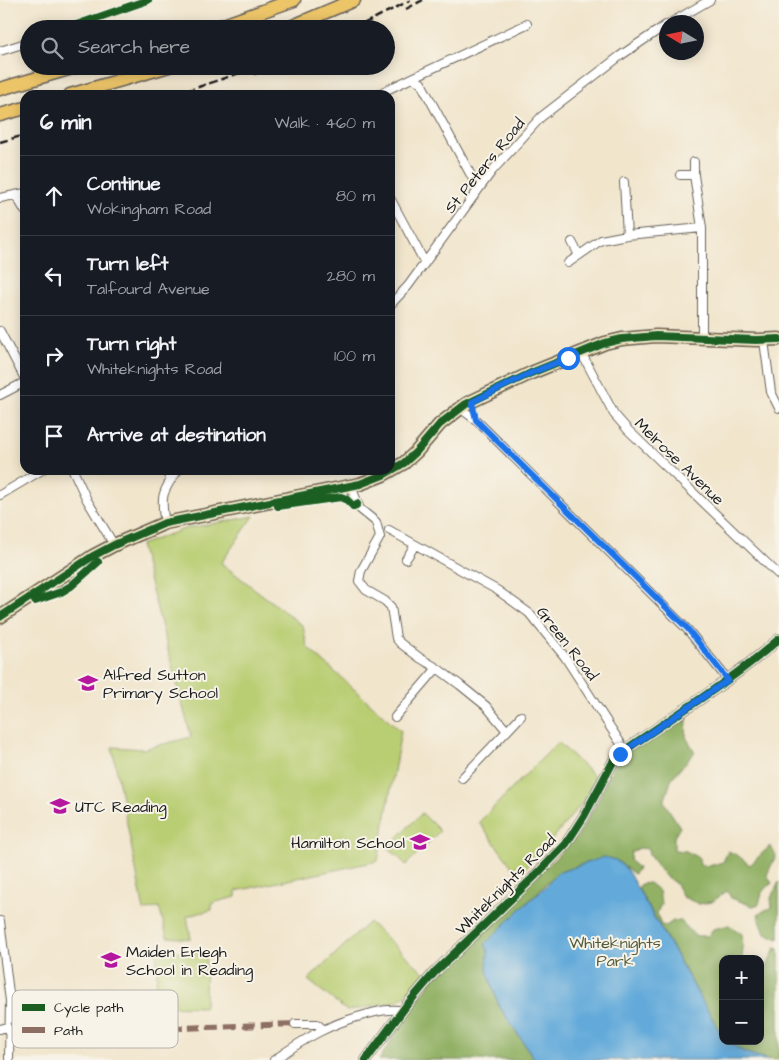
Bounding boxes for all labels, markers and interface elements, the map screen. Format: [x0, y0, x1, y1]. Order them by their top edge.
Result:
north arrow [659, 15, 704, 60]
search box [20, 20, 395, 75]
icon: search [38, 34, 66, 62]
text: Search here [78, 34, 190, 61]
text: 6 min [40, 108, 92, 137]
text: Walk · 460 m [275, 112, 375, 134]
street label: St Peters Road [439, 113, 530, 218]
text: Continue [87, 171, 161, 198]
icon: ahead [40, 182, 68, 210]
text: 80 m [336, 185, 375, 207]
text: Wokingham Road [87, 198, 211, 220]
text: Turn left [87, 251, 168, 278]
icon: left [40, 262, 68, 290]
text: 280 m [327, 265, 375, 287]
text: Talfourd Avenue [87, 278, 210, 300]
text: Turn right [87, 331, 176, 358]
icon: right [40, 342, 68, 370]
text: 100 m [334, 345, 375, 367]
route start [557, 347, 580, 370]
text: Whiteknights Road [87, 358, 222, 380]
street label: Melrose Avenue [629, 413, 729, 511]
icon: arrive [40, 422, 68, 450]
text: Arrive at destination [87, 422, 266, 449]
street label: Green Road [531, 602, 603, 685]
place label: Alfred Sutton Primary School [103, 664, 218, 705]
school or university icon: Alfred Sutton Primary School [77, 672, 99, 694]
route end [609, 743, 632, 766]
school or university icon: UTC Reading [49, 795, 71, 817]
place label: UTC Reading [75, 796, 167, 819]
street label: Whiteknights Road [450, 829, 562, 941]
school or university icon: Hamilton School [409, 831, 431, 853]
place label: Hamilton School [291, 832, 405, 854]
park label: Whiteknights Park [569, 932, 661, 972]
place label: Maiden Erlegh School in Reading [126, 941, 253, 982]
school or university icon: Maiden Erlegh School in Reading [100, 949, 122, 971]
map controls [719, 955, 764, 1045]
button: + [719, 955, 764, 1000]
legend [12, 990, 178, 1048]
text: Cycle path [54, 998, 123, 1018]
button: − [719, 1000, 764, 1045]
text: Path [54, 1021, 83, 1041]

